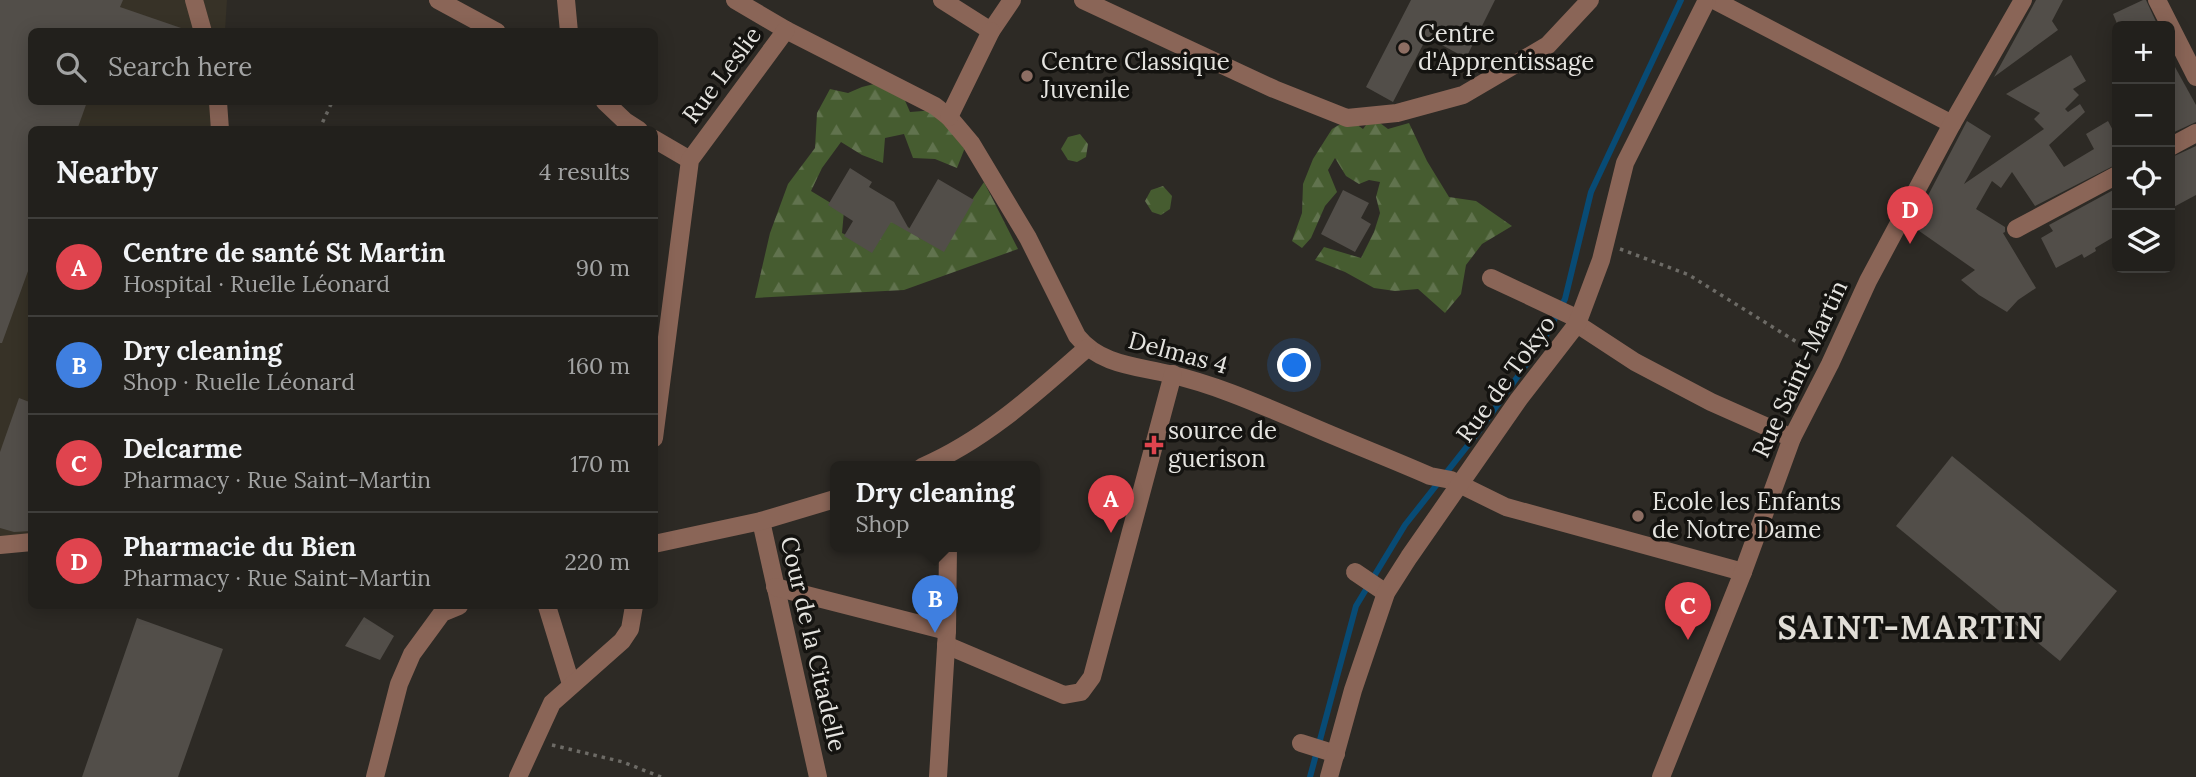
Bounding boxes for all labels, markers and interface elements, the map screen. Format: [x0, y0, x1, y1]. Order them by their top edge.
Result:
place label: Centre d'Apprentissage [1418, 18, 1594, 77]
street label: Rue Leslie [675, 20, 768, 129]
map controls [2112, 21, 2175, 273]
button: + [2112, 21, 2175, 84]
search box [28, 28, 658, 105]
marker: Centre d'Apprentissage [1396, 40, 1412, 56]
place label: Centre Classique Juvenile [1040, 46, 1230, 105]
icon: search [52, 48, 90, 86]
text: Search here [108, 50, 252, 83]
marker: Centre Classique Juvenile [1019, 68, 1035, 84]
button: − [2112, 84, 2175, 147]
button: locate [2112, 147, 2175, 210]
text: Nearby [56, 153, 158, 191]
text: 4 results [539, 157, 630, 186]
pin: D [1887, 186, 1933, 244]
button: layers [2112, 210, 2175, 273]
text: Centre de santé St Martin [123, 236, 446, 269]
text: A [71, 253, 87, 282]
text: 90 m [576, 253, 630, 282]
text: Hospital · Ruelle Léonard [123, 269, 390, 298]
street label: Rue Saint-Martin [1745, 275, 1854, 462]
street label: Rue de Tokyo [1449, 309, 1562, 448]
street label: Delmas 4 [1125, 324, 1231, 381]
text: Dry cleaning [123, 334, 282, 367]
your location [1277, 348, 1311, 382]
text: B [71, 351, 87, 380]
text: 160 m [567, 351, 630, 380]
text: Shop · Ruelle Léonard [123, 367, 355, 396]
place label: source de guerison [1168, 415, 1277, 474]
text: Delcarme [123, 432, 242, 465]
marker: source de guerison [1146, 437, 1162, 453]
text: C [71, 449, 87, 478]
text: 170 m [570, 449, 630, 478]
popup [830, 461, 1040, 552]
text: Pharmacy · Rue Saint-Martin [123, 465, 431, 494]
pin: A [1088, 475, 1134, 533]
text: Dry cleaning [856, 476, 1014, 509]
place label: Ecole les Enfants de Notre Dame [1652, 486, 1841, 545]
marker: Ecole les Enfants de Notre Dame [1630, 508, 1646, 524]
text: Shop [856, 509, 910, 538]
text: Pharmacie du Bien [123, 530, 356, 563]
street label: Cour de la Citadelle [774, 533, 853, 754]
text: D [70, 547, 88, 576]
text: 220 m [564, 547, 630, 576]
text: Pharmacy · Rue Saint-Martin [123, 563, 431, 592]
pin: B [912, 575, 958, 633]
pin: C [1665, 582, 1711, 640]
district label: SAINT-MARTIN [1778, 607, 2044, 648]

